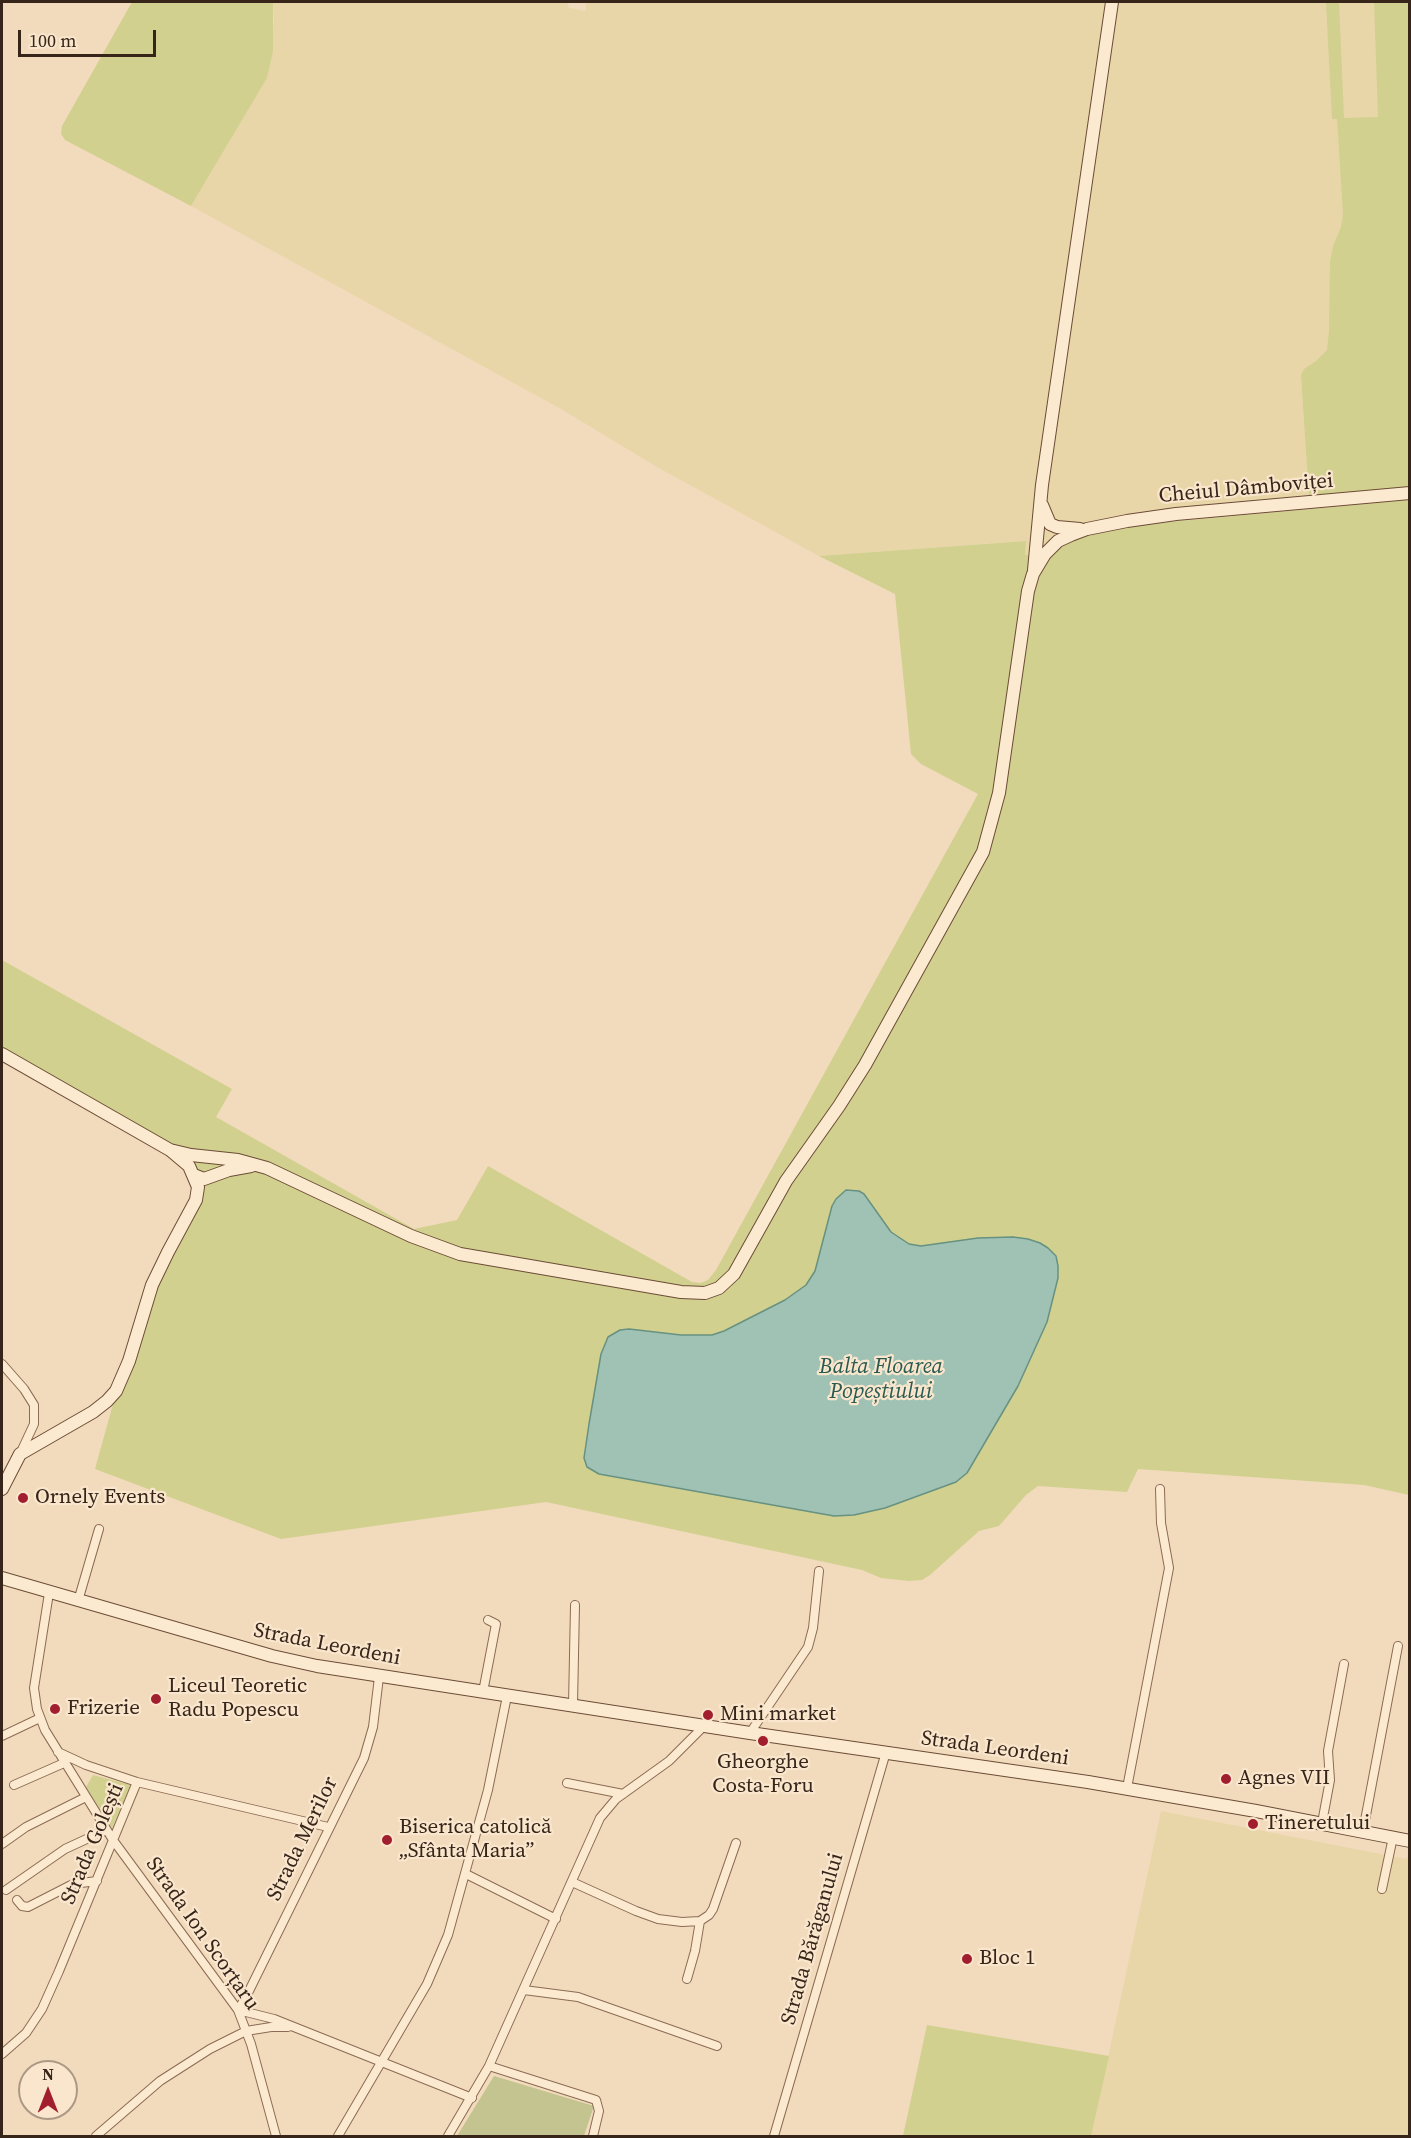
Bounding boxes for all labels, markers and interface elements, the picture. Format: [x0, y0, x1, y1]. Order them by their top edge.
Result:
scale bar [21, 18, 159, 56]
text: 100 m [29, 28, 76, 53]
street label: Cheiul Dâmboviței [1158, 469, 1334, 509]
water label: Balta Floarea Popeștiului [819, 1354, 943, 1406]
place label: Ornely Events [35, 1485, 165, 1511]
marker: Ornely Events [16, 1491, 30, 1505]
street label: Strada Leordeni [251, 1618, 403, 1672]
place label: Liceul Teoretic Radu Popescu [168, 1674, 307, 1724]
marker: Liceul Teoretic Radu Popescu [149, 1692, 163, 1706]
place label: Frizerie [67, 1696, 140, 1722]
marker: Frizerie [48, 1702, 62, 1716]
place label: Mini market [720, 1702, 836, 1728]
marker: Mini market [701, 1708, 715, 1722]
street label: Strada Leordeni [919, 1726, 1071, 1772]
marker: Gheorghe Costa-Foru [756, 1734, 770, 1748]
place label: Gheorghe Costa-Foru [712, 1750, 814, 1800]
place label: Agnes VII [1238, 1766, 1330, 1792]
marker: Agnes VII [1219, 1772, 1233, 1786]
street label: Strada Merilor [262, 1773, 344, 1905]
street label: Strada Golești [56, 1780, 130, 1908]
place label: Tineretului [1265, 1811, 1370, 1837]
place label: Biserica catolică „Sfânta Maria” [399, 1815, 552, 1865]
marker: Tineretului [1246, 1817, 1260, 1831]
marker: Biserica catolică „Sfânta Maria” [380, 1833, 394, 1847]
street label: Strada Bărăganului [776, 1850, 850, 2028]
street label: Strada Ion Scorțaru [140, 1853, 264, 2015]
place label: Bloc 1 [979, 1946, 1035, 1972]
marker: Bloc 1 [960, 1952, 974, 1966]
north arrow [18, 2060, 78, 2120]
text: N [42, 2063, 54, 2085]

